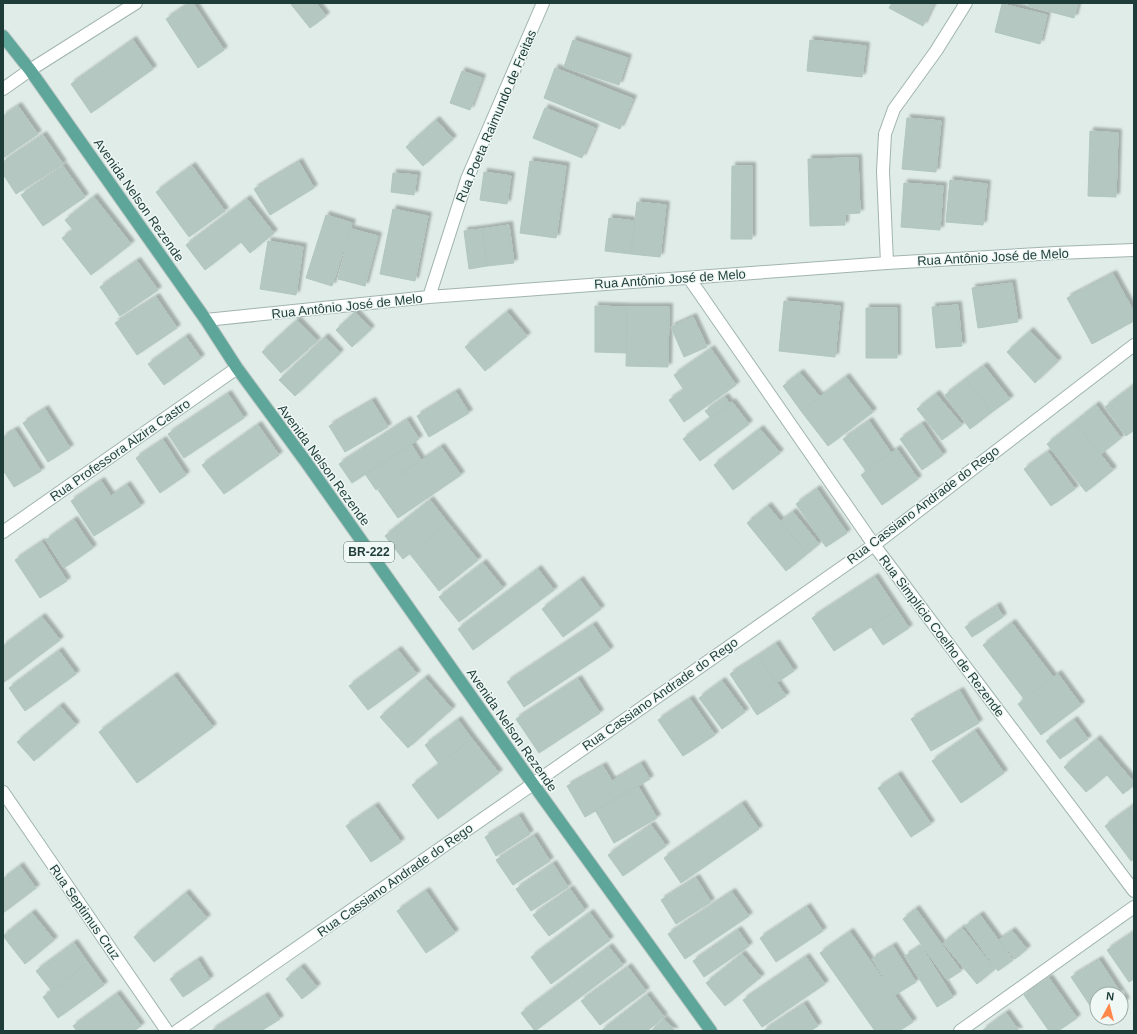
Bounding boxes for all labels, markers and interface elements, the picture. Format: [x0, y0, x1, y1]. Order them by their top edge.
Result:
street label: Rua Poeta Raimundo de Freitas [453, 27, 539, 204]
street label: Avenida Nelson Rezende [91, 136, 187, 264]
street label: Rua Antônio José de Melo [917, 246, 1069, 268]
street label: Rua Antônio José de Melo [594, 266, 746, 292]
street label: Rua Antônio José de Melo [271, 291, 423, 321]
street label: Rua Professora Alzira Castro [47, 396, 193, 504]
street label: Avenida Nelson Rezende [275, 401, 373, 529]
street label: Rua Cassiano Andrade do Rego [844, 443, 1002, 567]
road number: BR-222 [344, 542, 394, 562]
street label: Rua Simplício Coelho de Rezende [876, 552, 1008, 720]
street label: Rua Cassiano Andrade do Rego [579, 634, 741, 754]
street label: Avenida Nelson Rezende [464, 666, 560, 794]
street label: Rua Cassiano Andrade do Rego [314, 820, 476, 940]
street label: Rua Septimus Cruz [47, 862, 123, 962]
north arrow [1089, 986, 1129, 1026]
text: N [1106, 990, 1115, 1003]

